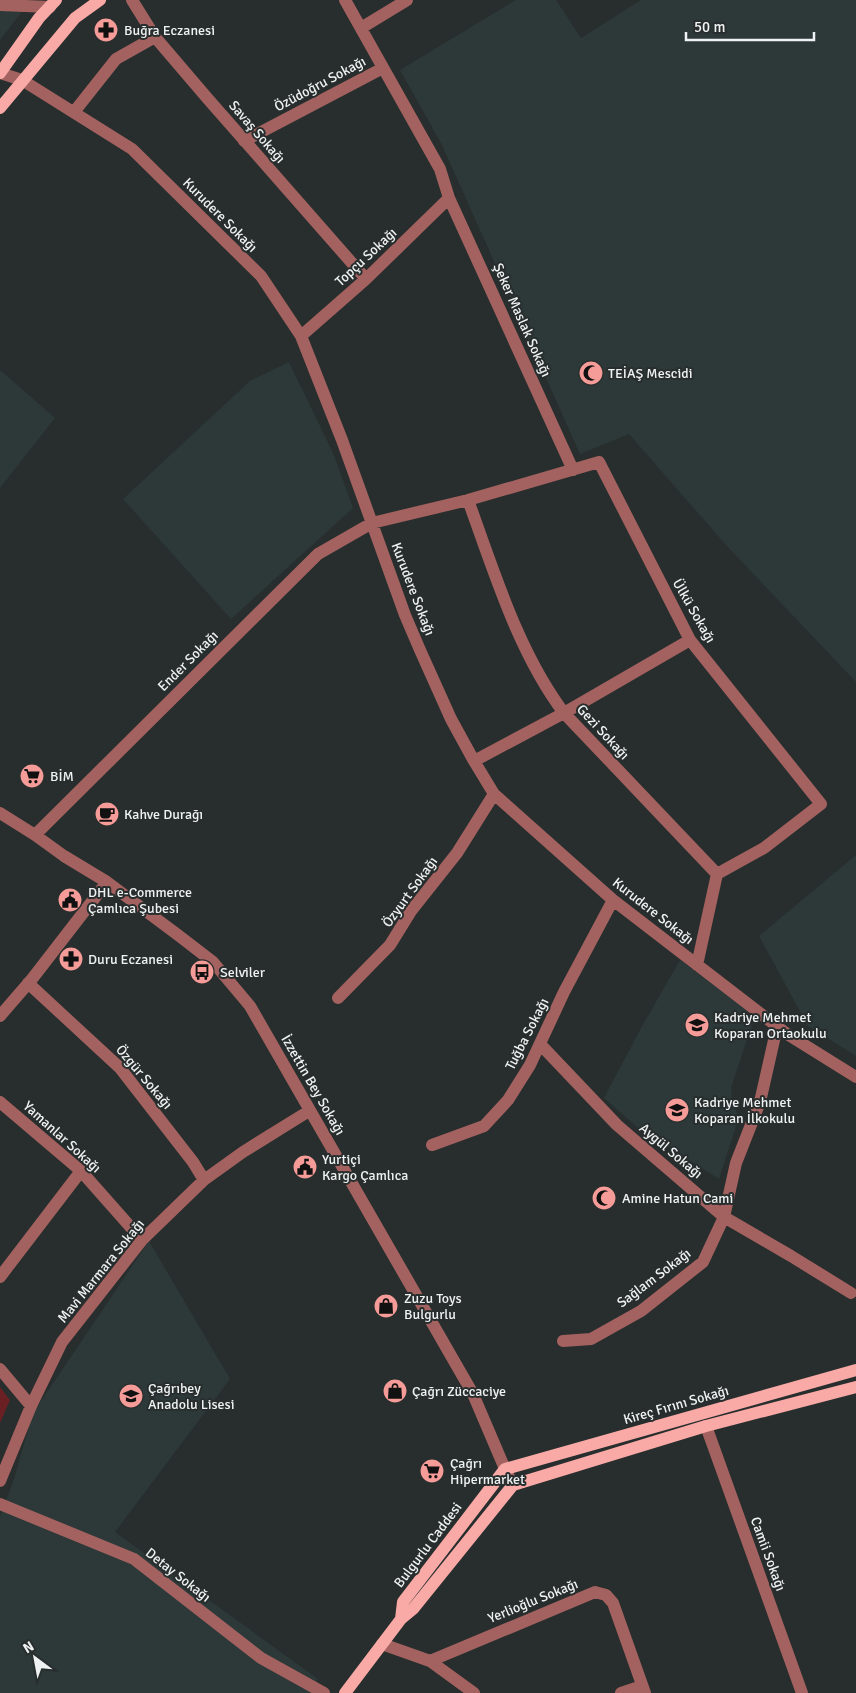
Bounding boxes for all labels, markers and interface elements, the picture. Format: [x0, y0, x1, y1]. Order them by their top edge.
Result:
scale bar [686, 10, 814, 42]
pharmacy icon: Buğra Eczanesi [93, 17, 119, 43]
text: 50 m [694, 18, 725, 36]
place label: Buğra Eczanesi [124, 22, 215, 39]
street label: Özüdoğru Sokağı [271, 53, 369, 115]
street label: Savaş Sokağı [225, 97, 289, 167]
street label: Kurudere Sokağı [179, 174, 261, 256]
street label: Topçu Sokağı [332, 224, 400, 290]
street label: Şeker Maslak Sokağı [489, 260, 555, 380]
mosque icon: TEİAŞ Mescidi [578, 360, 604, 386]
place label: TEİAŞ Mescidi [608, 365, 692, 382]
street label: Kurudere Sokağı [387, 540, 439, 638]
street label: Ülkü Sokağı [669, 576, 719, 646]
street label: Ender Sokağı [154, 627, 222, 695]
street label: Gezi Sokağı [573, 701, 633, 763]
supermarket icon: BİM [19, 763, 45, 789]
place label: BİM [50, 768, 74, 785]
cafe icon: Kahve Durağı [94, 801, 120, 827]
place label: Kahve Durağı [124, 806, 203, 823]
street label: Özyurt Sokağı [379, 853, 441, 931]
street label: Kurudere Sokağı [609, 874, 697, 948]
place label: DHL e-Commerce Çamlıca Şubesi [88, 884, 192, 917]
public building icon: DHL e-Commerce Çamlıca Şubesi [57, 887, 83, 913]
pharmacy icon: Duru Eczanesi [58, 946, 84, 972]
place label: Duru Eczanesi [88, 951, 173, 968]
bus stop icon: Selviler [189, 959, 215, 985]
place label: Selviler [220, 964, 266, 981]
street label: Tuğba Sokağı [502, 995, 552, 1073]
place label: Kadriye Mehmet Koparan Ortaokulu [714, 1009, 827, 1042]
school or university icon: Kadriye Mehmet Koparan Ortaokulu [684, 1012, 710, 1038]
street label: İzzettin Bey Sokağı [277, 1032, 349, 1138]
street label: Özgür Sokağı [112, 1041, 176, 1113]
place label: Kadriye Mehmet Koparan İlkokulu [694, 1094, 795, 1127]
school or university icon: Kadriye Mehmet Koparan İlkokulu [664, 1097, 690, 1123]
street label: Yamanlar Sokağı [19, 1098, 105, 1176]
street label: Aygül Sokağı [636, 1120, 706, 1182]
place label: Yurtiçi Kargo Çamlıca [322, 1151, 408, 1184]
public building icon: Yurtiçi Kargo Çamlıca [292, 1154, 318, 1180]
mosque icon: Amine Hatun Cami [591, 1185, 617, 1211]
place label: Amine Hatun Cami [622, 1190, 733, 1207]
street label: Mavi Marmara Sokağı [54, 1216, 148, 1326]
street label: Sağlam Sokağı [614, 1245, 694, 1311]
place label: Zuzu Toys Bulgurlu [404, 1290, 462, 1323]
shop icon: Zuzu Toys Bulgurlu [373, 1293, 399, 1319]
shop icon: Çağrı Züccaciye [382, 1378, 408, 1404]
place label: Çağrıbey Anadolu Lisesi [148, 1380, 235, 1413]
street label: Kireç Fırını Sokağı [621, 1382, 731, 1428]
school or university icon: Çağrıbey Anadolu Lisesi [118, 1383, 144, 1409]
place label: Çağrı Züccaciye [412, 1383, 506, 1400]
place label: Çağrı Hipermarket [450, 1455, 525, 1488]
supermarket icon: Çağrı Hipermarket [419, 1458, 445, 1484]
street label: Bulgurlu Caddesi [390, 1499, 466, 1591]
street label: Camii Sokağı [747, 1515, 789, 1593]
street label: Detay Sokağı [142, 1544, 214, 1606]
street label: Yerlioğlu Sokağı [485, 1575, 581, 1627]
north arrow [10, 1633, 60, 1683]
text: N [20, 1638, 37, 1657]

